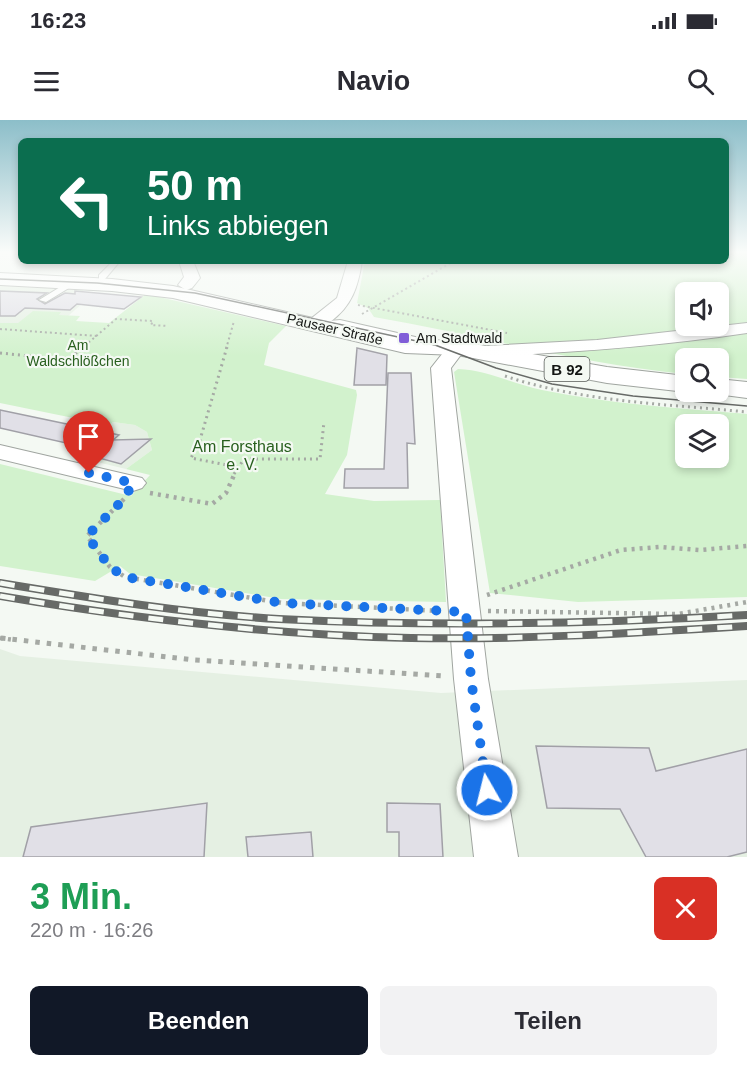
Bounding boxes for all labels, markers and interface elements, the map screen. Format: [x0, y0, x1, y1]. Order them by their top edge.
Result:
text: 16:23 [30, 8, 86, 33]
icon: menu [30, 65, 63, 98]
icon: search [684, 65, 717, 98]
text: Navio [337, 66, 410, 96]
icon: left [48, 162, 126, 240]
text: 50 m [147, 162, 243, 209]
text: Links abbiegen [147, 211, 329, 241]
map controls [675, 282, 729, 468]
button: sound [675, 282, 729, 336]
street label: Pausaer Straße [285, 310, 385, 348]
place label: Am Stadtwald [416, 330, 502, 346]
marker: Am Stadtwald [397, 331, 411, 345]
park label: Am Waldschlößchen [27, 337, 129, 369]
button: search [675, 348, 729, 402]
road number: B 92 [544, 357, 590, 381]
pin [63, 411, 114, 473]
button: layers [675, 414, 729, 468]
icon: arrive [72, 420, 105, 453]
park label: Am Forsthaus e. V. [192, 438, 292, 473]
position arrow [455, 758, 519, 822]
text: 3 Min. [30, 876, 132, 917]
button: close [654, 877, 717, 940]
text: 220 m · 16:26 [30, 919, 153, 941]
button: Beenden [30, 986, 368, 1055]
button: Teilen [380, 986, 717, 1055]

